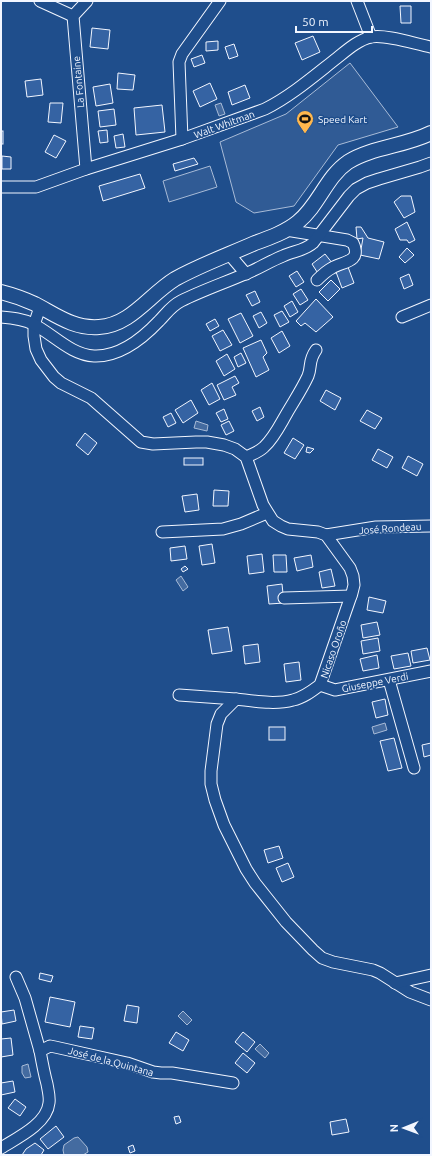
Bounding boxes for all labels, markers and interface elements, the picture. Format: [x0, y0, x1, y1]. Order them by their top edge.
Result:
scale bar [296, 8, 372, 34]
text: 50 m [302, 15, 329, 28]
street label: La Fontaine [71, 56, 86, 108]
street label: Walt Whitman [192, 108, 256, 141]
sports icon: Speed Kart [295, 109, 315, 134]
place label: Speed Kart [318, 114, 367, 125]
street label: José Rondeau [358, 521, 422, 536]
street label: Nicaso Oroño [318, 619, 349, 680]
street label: Giuseppe Verdi [341, 671, 409, 694]
street label: José de la Quintana [67, 1045, 155, 1078]
north arrow [384, 1108, 424, 1148]
text: N [388, 1124, 400, 1132]

